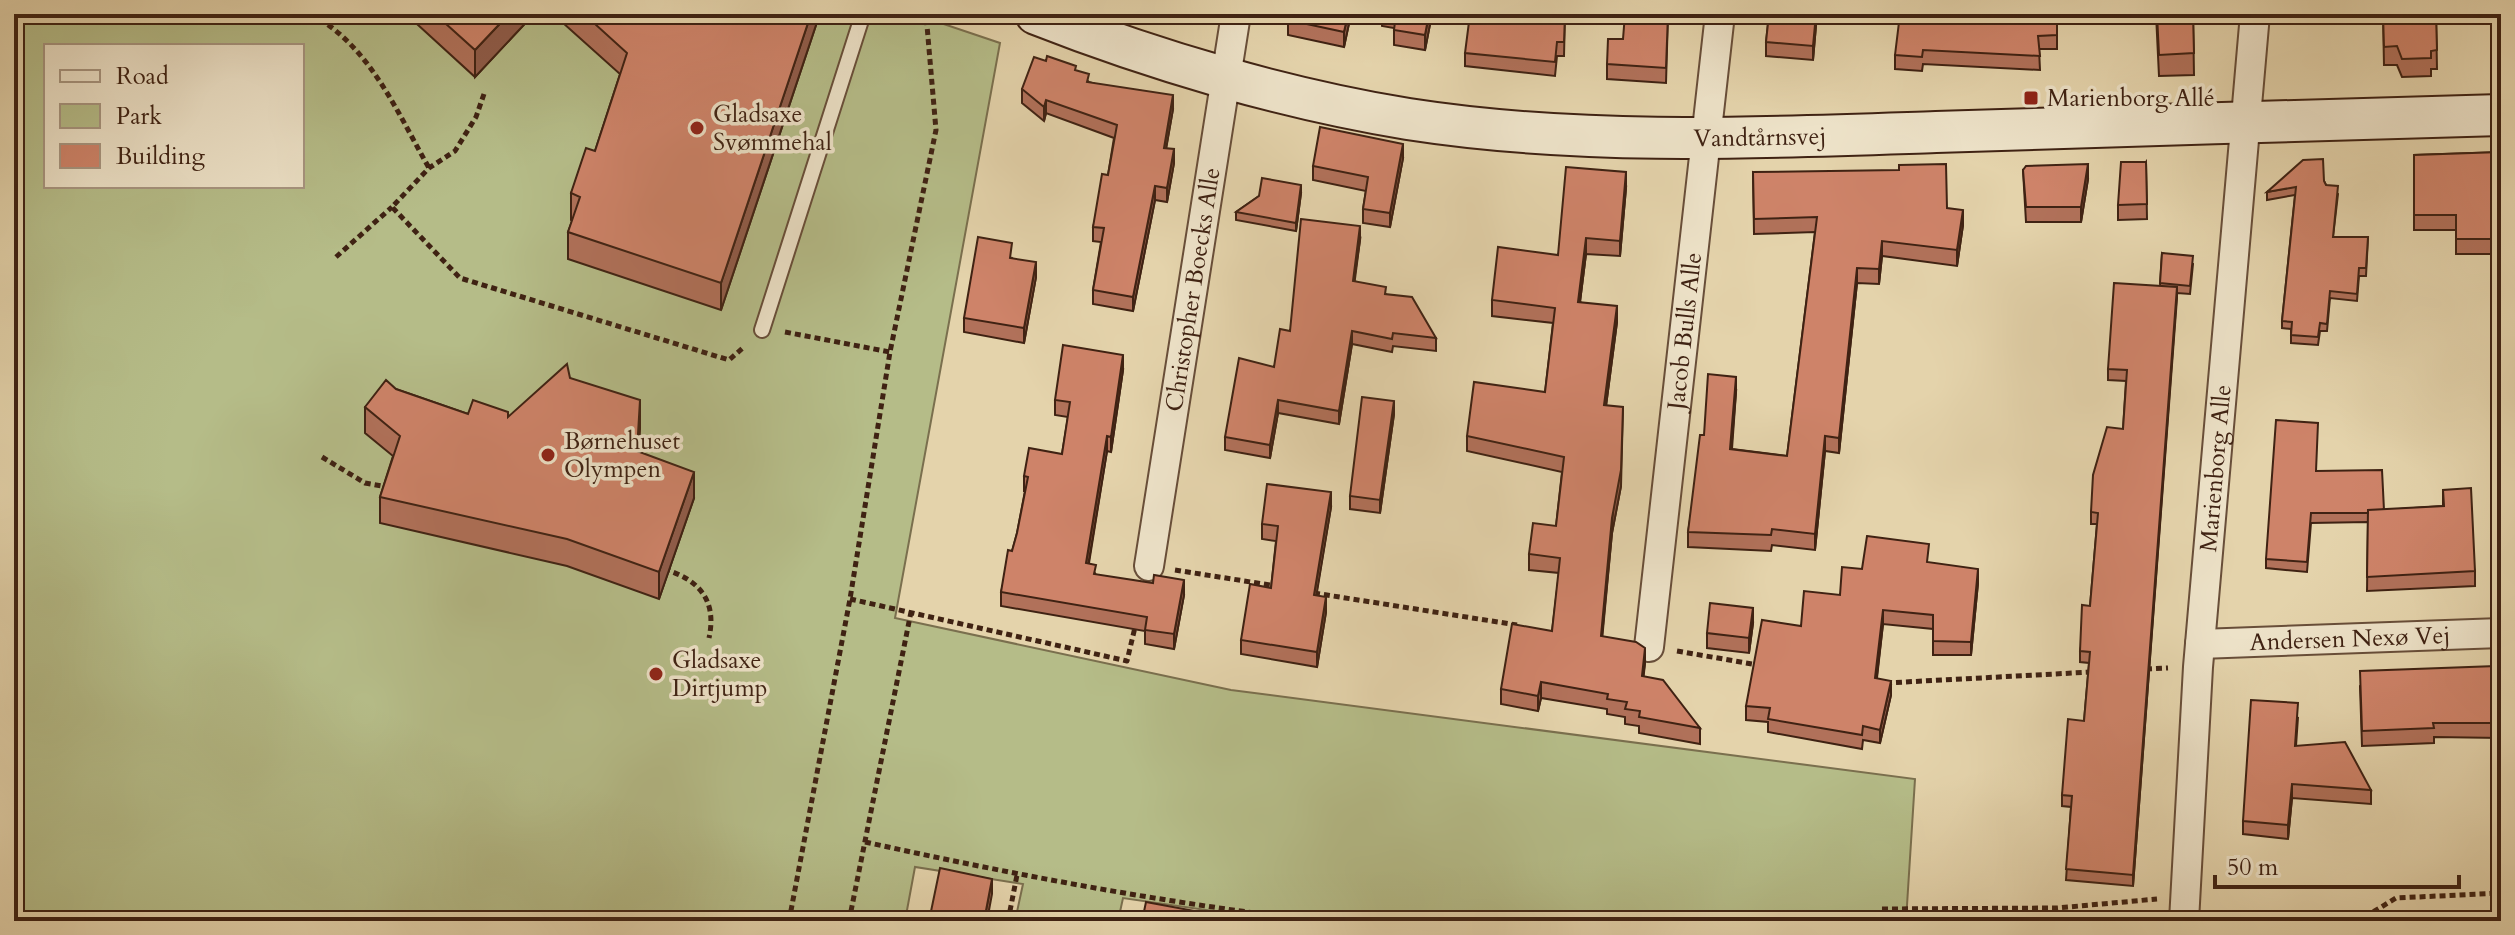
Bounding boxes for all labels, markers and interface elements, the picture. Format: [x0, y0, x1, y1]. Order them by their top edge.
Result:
legend [44, 44, 304, 188]
text: Road [116, 60, 169, 93]
place label: Marienborg Allé [2047, 82, 2215, 115]
marker: Marienborg Allé [2022, 89, 2040, 107]
place label: Gladsaxe Svømmehal [713, 98, 832, 159]
text: Park [116, 100, 162, 133]
marker: Gladsaxe Svømmehal [688, 119, 706, 137]
street label: Vandtårnsvej [1693, 119, 1827, 154]
text: Building [116, 140, 206, 173]
street label: Christopher Boecks Alle [1157, 165, 1228, 414]
street label: Jacob Bulls Alle [1659, 251, 1710, 414]
street label: Marienborg Alle [2192, 383, 2239, 553]
place label: Børnehuset Olympen [564, 425, 680, 486]
marker: Børnehuset Olympen [539, 446, 557, 464]
street label: Andersen Nexø Vej [2249, 618, 2451, 659]
place label: Gladsaxe Dirtjump [672, 644, 768, 705]
marker: Gladsaxe Dirtjump [647, 665, 665, 683]
scale bar [2215, 839, 2459, 889]
text: 50 m [2227, 851, 2279, 884]

